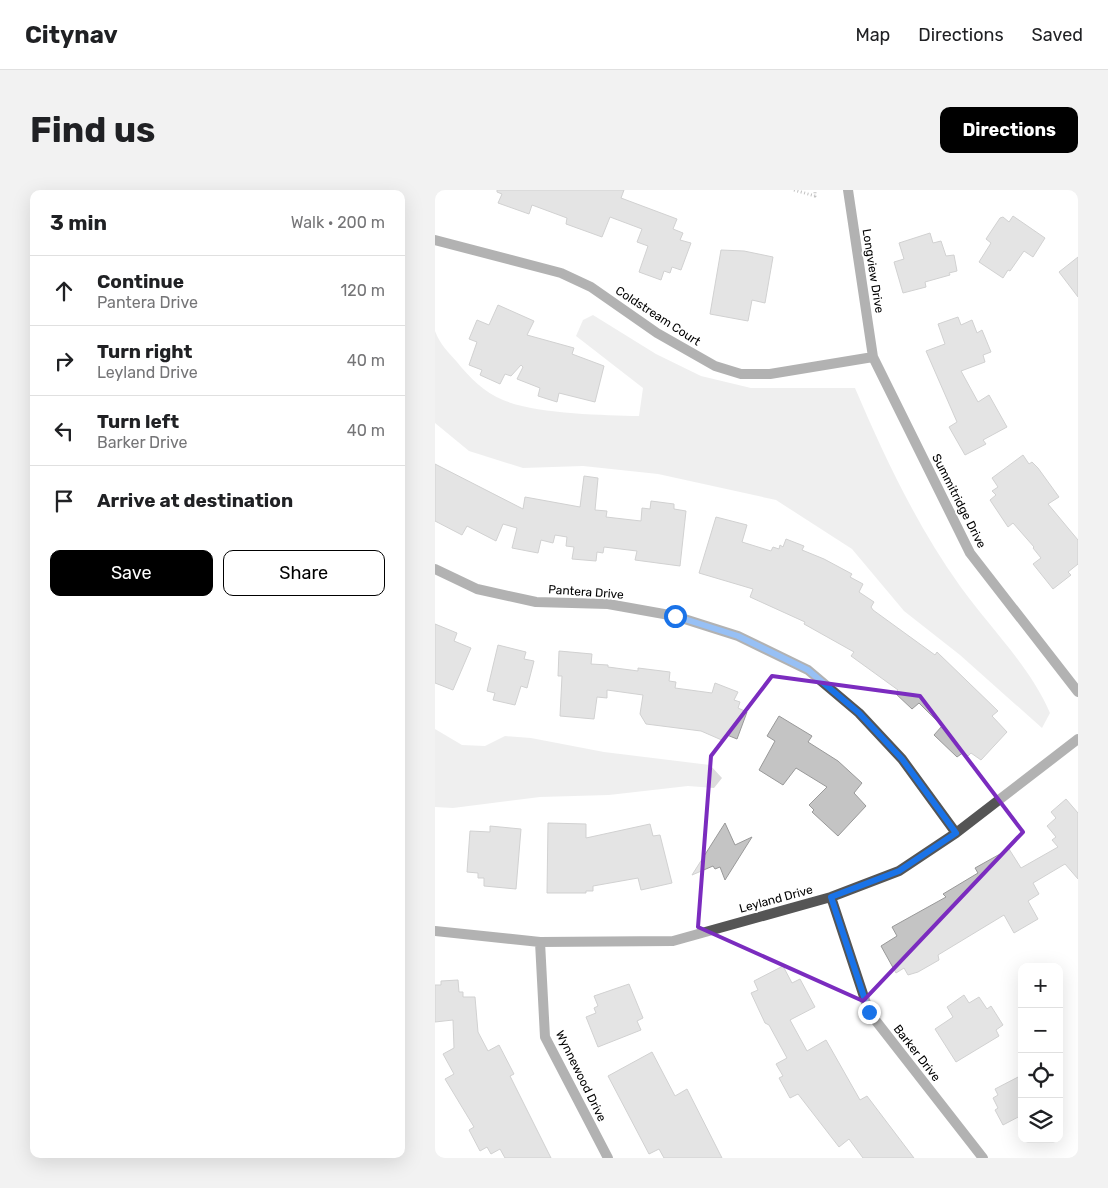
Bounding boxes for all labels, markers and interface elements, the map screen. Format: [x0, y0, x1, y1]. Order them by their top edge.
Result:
text: Citynav [25, 21, 118, 49]
text: Map [855, 24, 890, 46]
text: Directions [918, 24, 1004, 46]
text: Saved [1032, 24, 1083, 46]
button: Directions [940, 107, 1078, 153]
text: Find us [30, 109, 155, 151]
text: 3 min [50, 210, 107, 235]
text: Walk · 200 m [291, 213, 385, 232]
street label: Longview Drive [859, 228, 887, 314]
text: Continue [97, 270, 184, 293]
icon: ahead [50, 277, 78, 305]
text: 120 m [340, 281, 385, 300]
street label: Coldstream Court [613, 283, 703, 349]
text: Pantera Drive [97, 293, 198, 312]
text: Turn right [97, 340, 192, 363]
icon: right [50, 347, 78, 375]
text: 40 m [347, 351, 385, 370]
text: Leyland Drive [97, 363, 198, 382]
text: Turn left [97, 410, 179, 433]
icon: left [50, 417, 78, 445]
text: 40 m [347, 421, 385, 440]
text: Barker Drive [97, 433, 188, 452]
street label: Summitridge Drive [929, 452, 989, 551]
icon: arrive [50, 487, 78, 515]
text: Arrive at destination [97, 489, 293, 512]
button: Save [50, 550, 213, 596]
button: Share [223, 550, 385, 596]
street label: Pantera Drive [548, 582, 625, 602]
route start [664, 605, 687, 628]
street label: Leyland Drive [738, 882, 815, 916]
map controls [1018, 963, 1063, 1143]
button: + [1018, 963, 1063, 1008]
route end [858, 1001, 881, 1024]
button: − [1018, 1008, 1063, 1053]
street label: Barker Drive [891, 1022, 944, 1084]
street label: Wynnewood Drive [553, 1028, 609, 1124]
button: locate [1018, 1053, 1063, 1098]
button: layers [1018, 1098, 1063, 1143]

